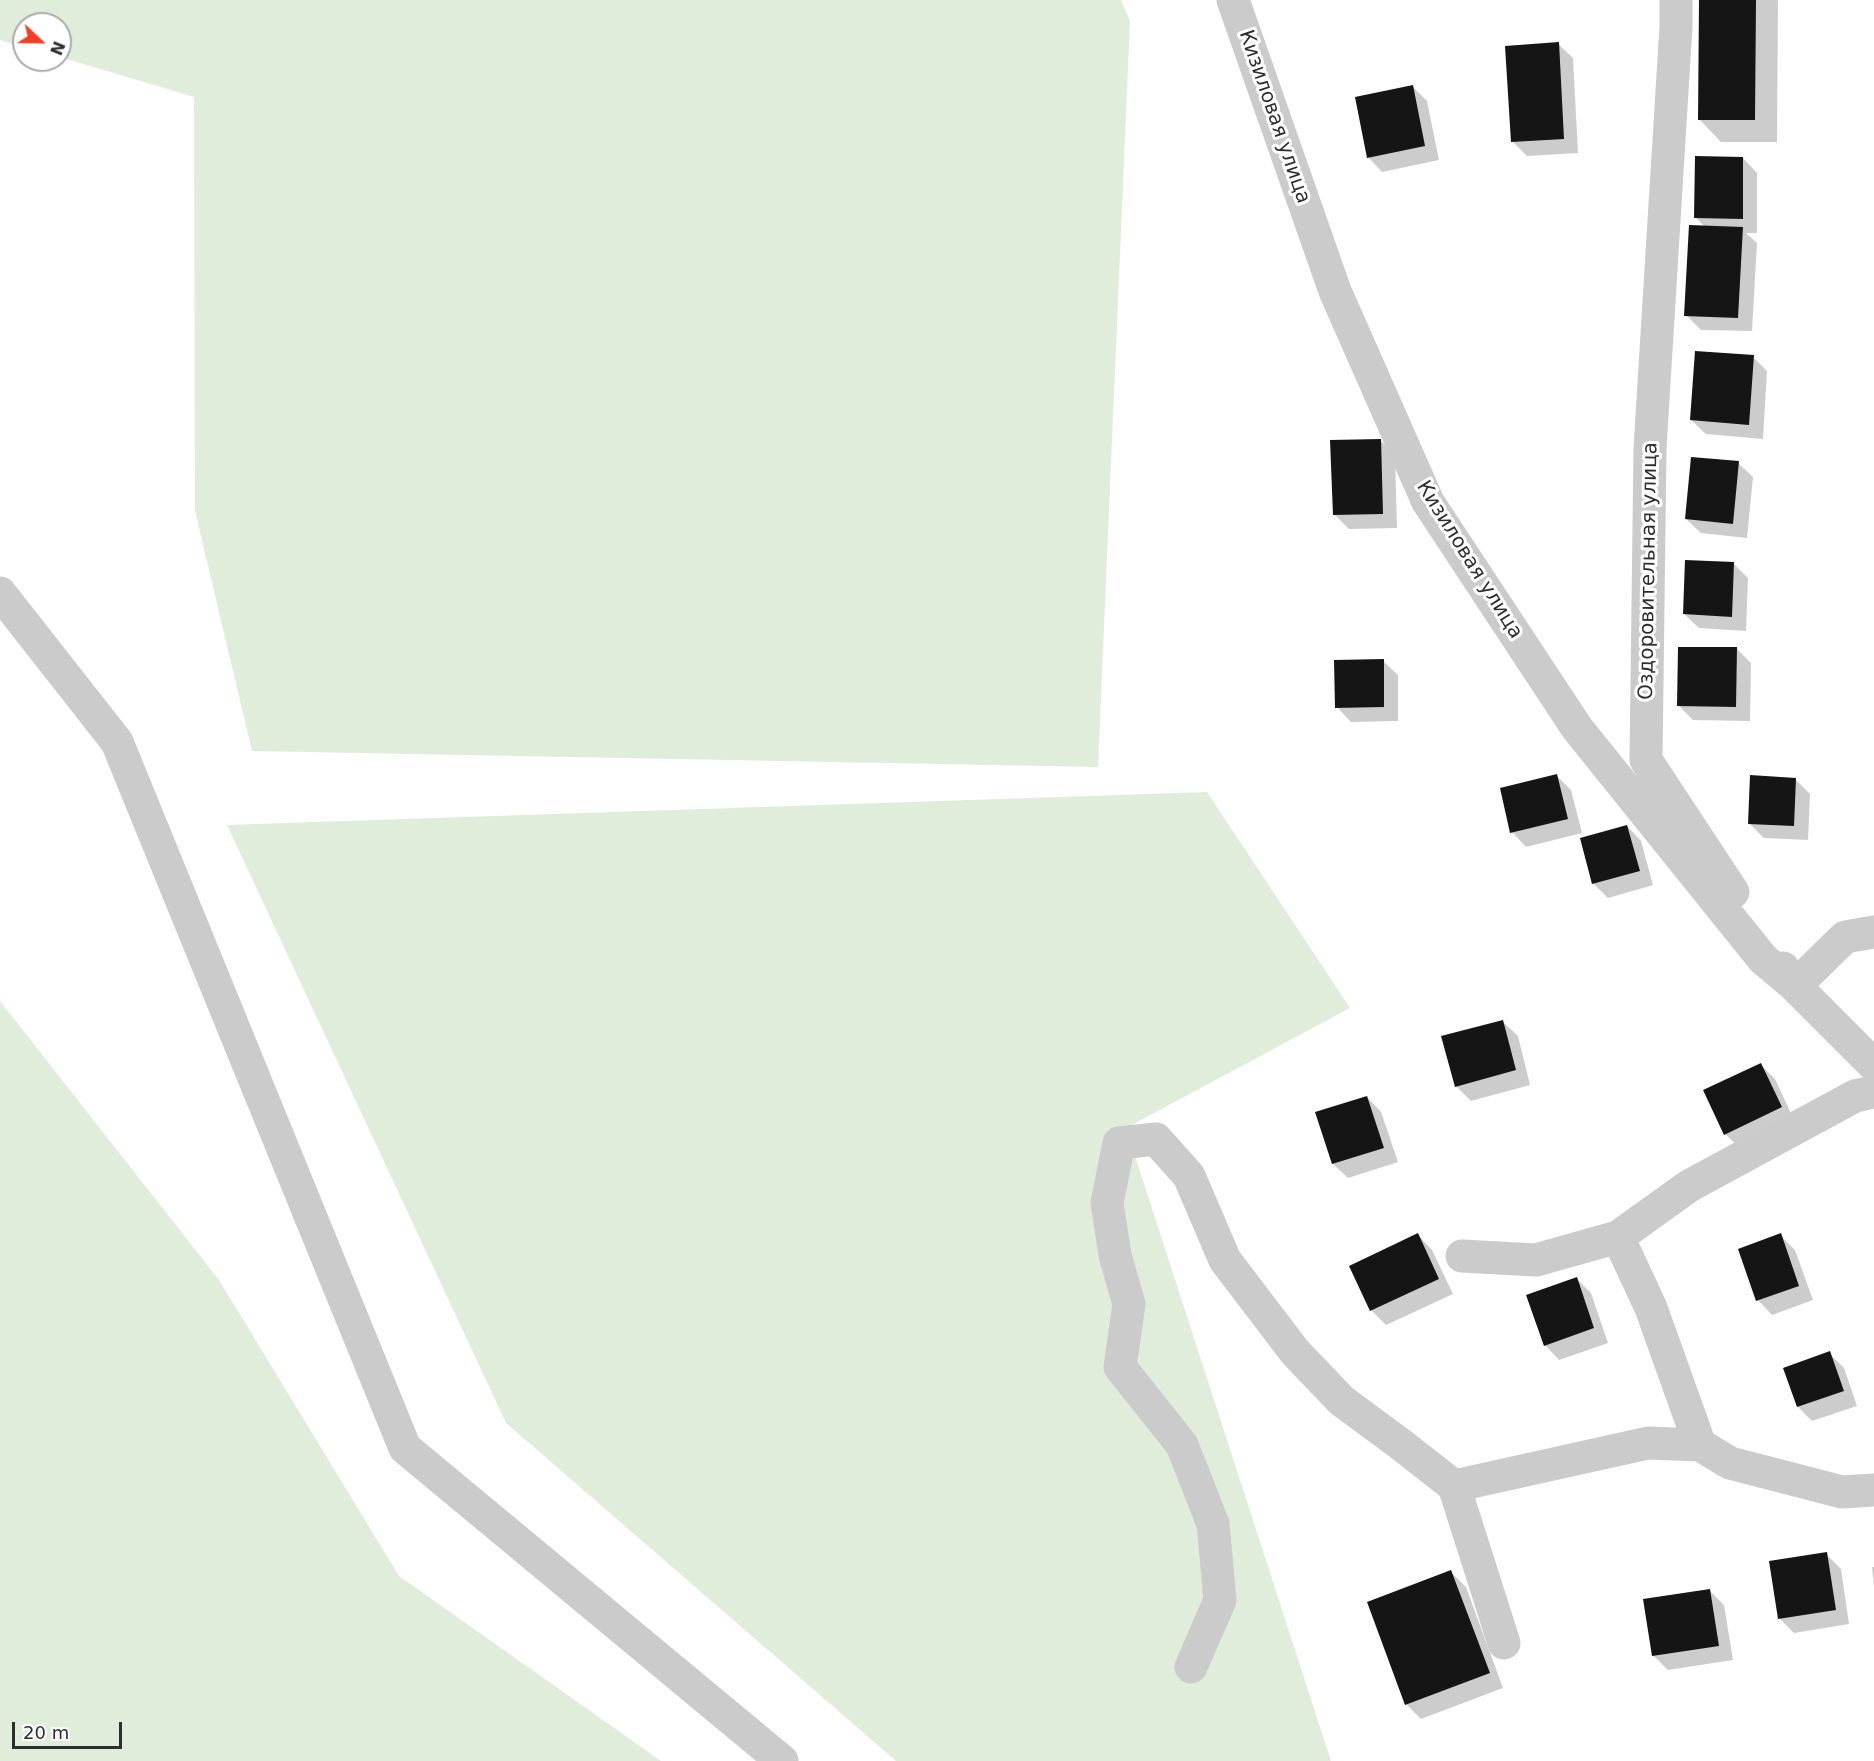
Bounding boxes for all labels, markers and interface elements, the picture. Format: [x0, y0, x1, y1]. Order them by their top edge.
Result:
north arrow [12, 12, 72, 72]
street label: Кизиловая улица [1233, 27, 1315, 207]
text: N [46, 38, 69, 58]
street label: Оздоровительная улица [1635, 442, 1663, 700]
street label: Кизиловая улица [1411, 477, 1527, 643]
scale bar [15, 1710, 124, 1748]
text: 20 m [23, 1722, 69, 1743]

